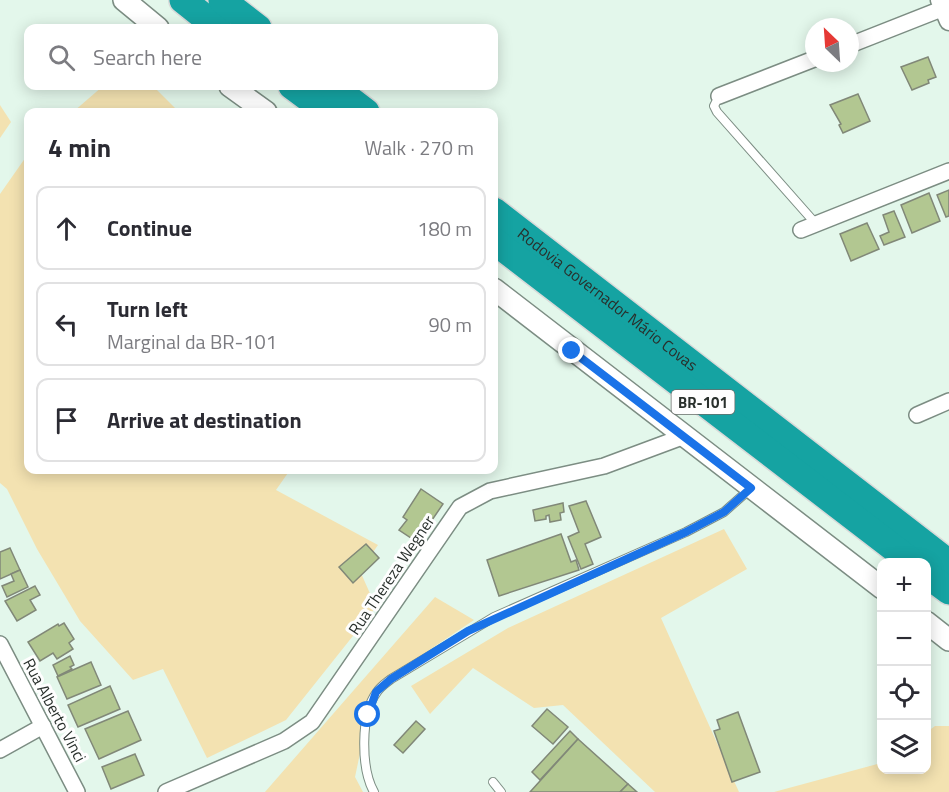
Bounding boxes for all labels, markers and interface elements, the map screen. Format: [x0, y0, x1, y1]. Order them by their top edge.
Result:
north arrow [805, 18, 859, 72]
search box [24, 24, 498, 90]
text: Search here [93, 40, 202, 74]
icon: search [45, 41, 78, 74]
text: 4 min [48, 128, 111, 167]
text: Walk · 270 m [365, 132, 474, 163]
text: Continue [107, 211, 192, 245]
icon: ahead [50, 212, 83, 245]
text: 180 m [417, 213, 472, 244]
street label: Rodovia Governador Mário Covas [513, 222, 703, 377]
text: Turn left [107, 292, 188, 326]
icon: left [50, 308, 83, 341]
text: 90 m [428, 309, 472, 340]
text: Marginal da BR-101 [107, 326, 277, 357]
route end [558, 337, 584, 363]
road number: BR-101 [672, 390, 734, 414]
text: Arrive at destination [107, 403, 302, 437]
icon: arrive [50, 404, 83, 437]
street label: Rua Thereza Wegner [342, 510, 440, 640]
map controls [877, 558, 931, 774]
button: + [877, 558, 931, 612]
button: − [877, 612, 931, 666]
street label: Rua Alberto Vinci [18, 654, 92, 766]
button: locate [877, 666, 931, 720]
route start [354, 701, 380, 727]
button: layers [877, 720, 931, 774]

